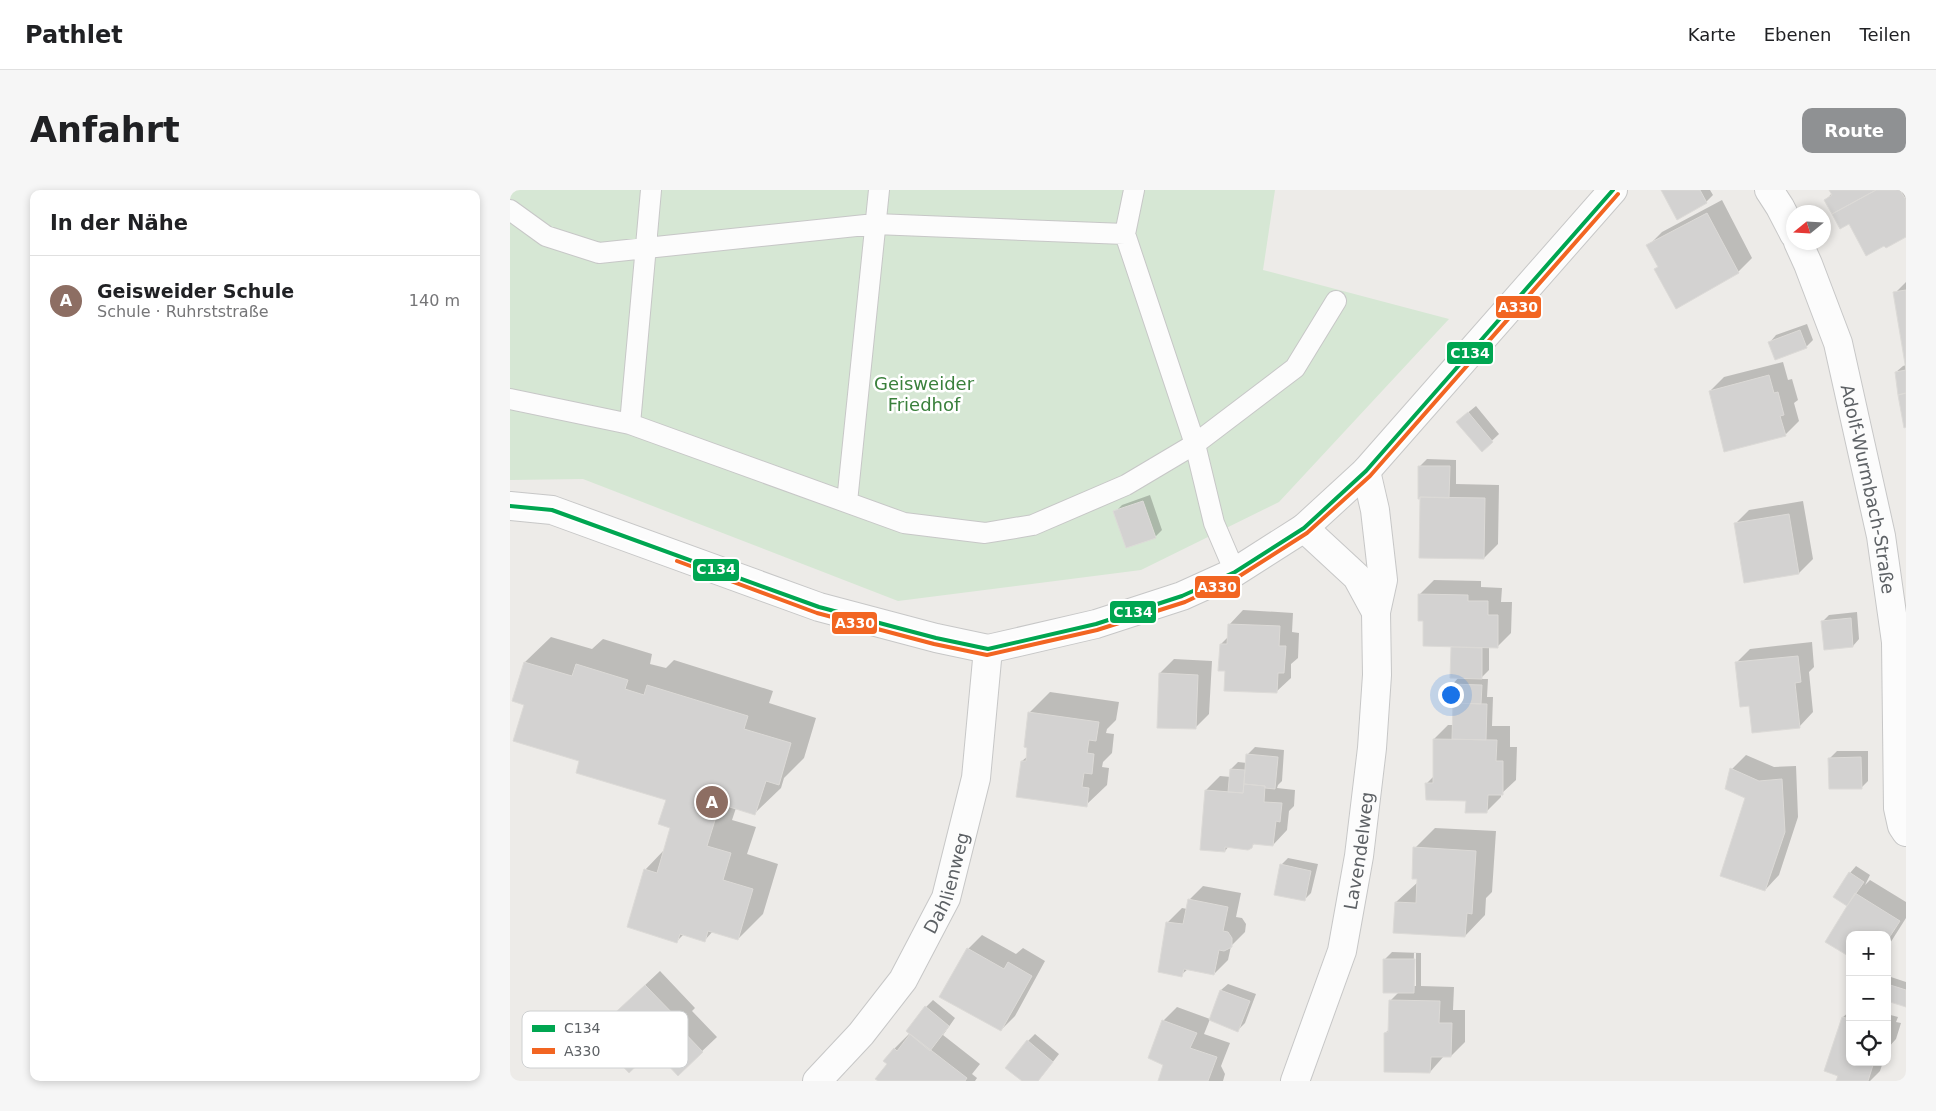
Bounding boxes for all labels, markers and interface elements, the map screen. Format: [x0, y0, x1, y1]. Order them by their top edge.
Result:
text: Pathlet [25, 21, 123, 49]
text: Karte [1688, 24, 1736, 45]
text: Ebenen [1764, 24, 1832, 45]
text: Teilen [1860, 24, 1911, 45]
button: Route [1802, 108, 1906, 153]
text: Anfahrt [30, 110, 180, 150]
north arrow [1786, 205, 1831, 250]
text: In der Nähe [50, 211, 188, 235]
text: Geisweider Schule [97, 280, 294, 302]
text: A [60, 291, 72, 310]
text: 140 m [409, 291, 460, 310]
line badge: A330 [1495, 295, 1542, 319]
text: A330 [1498, 299, 1538, 315]
text: Schule · Ruhrststraße [97, 302, 269, 321]
line badge: C134 [1446, 341, 1494, 365]
text: C134 [1450, 345, 1490, 361]
park label: Geisweider Friedhof [874, 373, 975, 415]
street label: Adolf-Wurmbach-Straße [1837, 382, 1900, 595]
line badge: C134 [692, 558, 740, 582]
text: C134 [696, 561, 736, 577]
line badge: A330 [1194, 575, 1241, 599]
text: A330 [1197, 579, 1237, 595]
line badge: C134 [1109, 600, 1157, 624]
text: C134 [1113, 604, 1153, 620]
line badge: A330 [831, 611, 878, 635]
text: A330 [835, 615, 875, 631]
your location [1438, 682, 1464, 708]
pin: A [696, 783, 728, 821]
street label: Lavendelweg [1339, 790, 1377, 911]
street label: Dahlienweg [919, 830, 973, 937]
map controls [1846, 931, 1891, 1066]
button: + [1846, 931, 1891, 976]
button: − [1846, 976, 1891, 1021]
legend [522, 1011, 688, 1068]
text: C134 [564, 1020, 601, 1036]
button: locate [1846, 1021, 1891, 1066]
text: A330 [564, 1043, 600, 1059]

